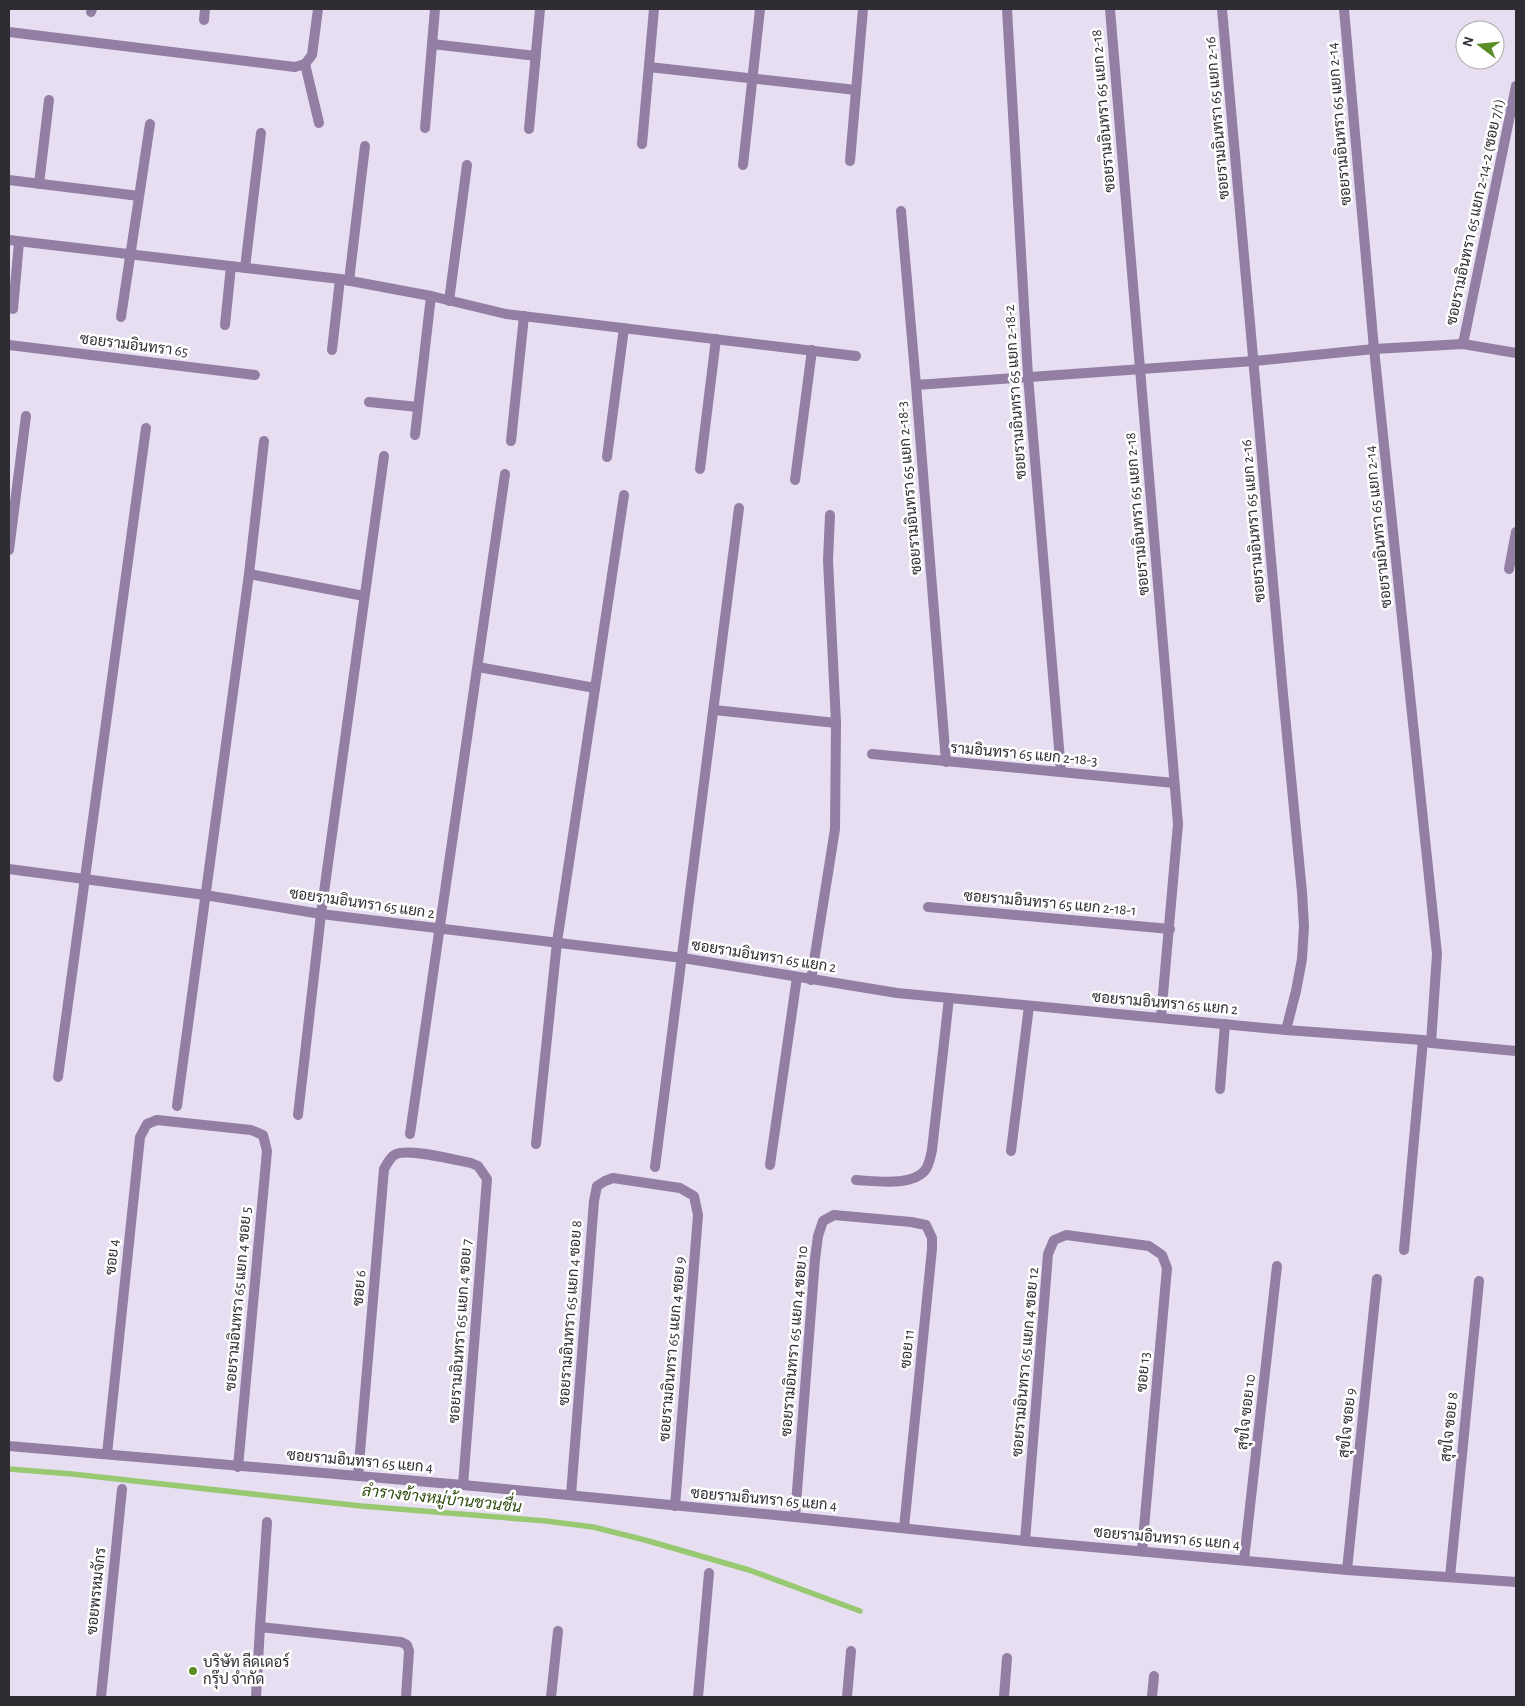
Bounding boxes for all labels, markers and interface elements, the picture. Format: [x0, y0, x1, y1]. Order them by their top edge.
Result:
north arrow [1455, 20, 1505, 70]
street label: ซอยรามอินทรา 65 แยก 2-18 [1087, 29, 1118, 193]
text: N [1460, 35, 1477, 48]
street label: ซอยรามอินทรา 65 แยก 2-16 [1201, 36, 1232, 200]
street label: ซอยรามอินทรา 65 แยก 2-14 [1323, 42, 1354, 206]
street label: ซอยรามอินทรา 65 แยก 2-14-2 (ซอย 7/1) [1442, 97, 1507, 327]
street label: ซอยรามอินทรา 65 แยก 2-18-2 [1000, 304, 1029, 480]
street label: ซอยรามอินทรา 65 [79, 329, 189, 360]
street label: ซอยรามอินทรา 65 แยก 2-18-3 [892, 401, 925, 576]
street label: ซอยรามอินทรา 65 แยก 2-18 [1121, 432, 1152, 596]
street label: ซอยรามอินทรา 65 แยก 2-16 [1237, 439, 1268, 603]
street label: ซอยรามอินทรา 65 แยก 2-14 [1361, 445, 1395, 609]
street label: รามอินทรา 65 แยก 2-18-3 [950, 739, 1098, 768]
street label: ซอยรามอินทรา 65 แยก 2 [288, 884, 436, 921]
street label: ซอยรามอินทรา 65 แยก 2-18-1 [963, 886, 1137, 919]
street label: ซอยรามอินทรา 65 แยก 2 [690, 936, 838, 975]
street label: ซอยรามอินทรา 65 แยก 2 [1091, 988, 1239, 1017]
street label: ซอยรามอินทรา 65 แยก 4 ซอย 5 [221, 1206, 254, 1392]
street label: ซอยรามอินทรา 65 แยก 4 ซอย 8 [555, 1220, 584, 1406]
street label: ซอย 4 [103, 1238, 122, 1276]
street label: ซอยรามอินทรา 65 แยก 4 ซอย 7 [445, 1238, 474, 1424]
street label: ซอยรามอินทรา 65 แยก 4 ซอย 10 [777, 1245, 810, 1437]
street label: ซอยรามอินทรา 65 แยก 4 ซอย 9 [655, 1256, 688, 1442]
street label: ซอยรามอินทรา 65 แยก 4 ซอย 12 [1008, 1266, 1041, 1458]
street label: ซอย 6 [350, 1269, 369, 1307]
street label: ซอย 11 [898, 1329, 917, 1369]
street label: ซอย 13 [1134, 1351, 1153, 1393]
street label: สุขใจ ซอย 10 [1232, 1373, 1261, 1451]
street label: สุขใจ ซอย 9 [1333, 1387, 1362, 1459]
street label: สุขใจ ซอย 8 [1435, 1391, 1464, 1463]
street label: ซอยรามอินทรา 65 แยก 4 [286, 1446, 434, 1475]
water label: ลำรางข้างหมู่บ้านชวนชื่น [361, 1476, 523, 1518]
street label: ซอยรามอินทรา 65 แยก 4 [690, 1484, 838, 1513]
street label: ซอยรามอินทรา 65 แยก 4 [1093, 1523, 1241, 1552]
street label: ซอยพรหมจักร [82, 1546, 109, 1635]
place label: บริษัท ลีดเดอร์ กรุ๊ป จำกัด [203, 1652, 290, 1690]
marker: บริษัท ลีดเดอร์ กรุ๊ป จำกัด [187, 1665, 199, 1677]

